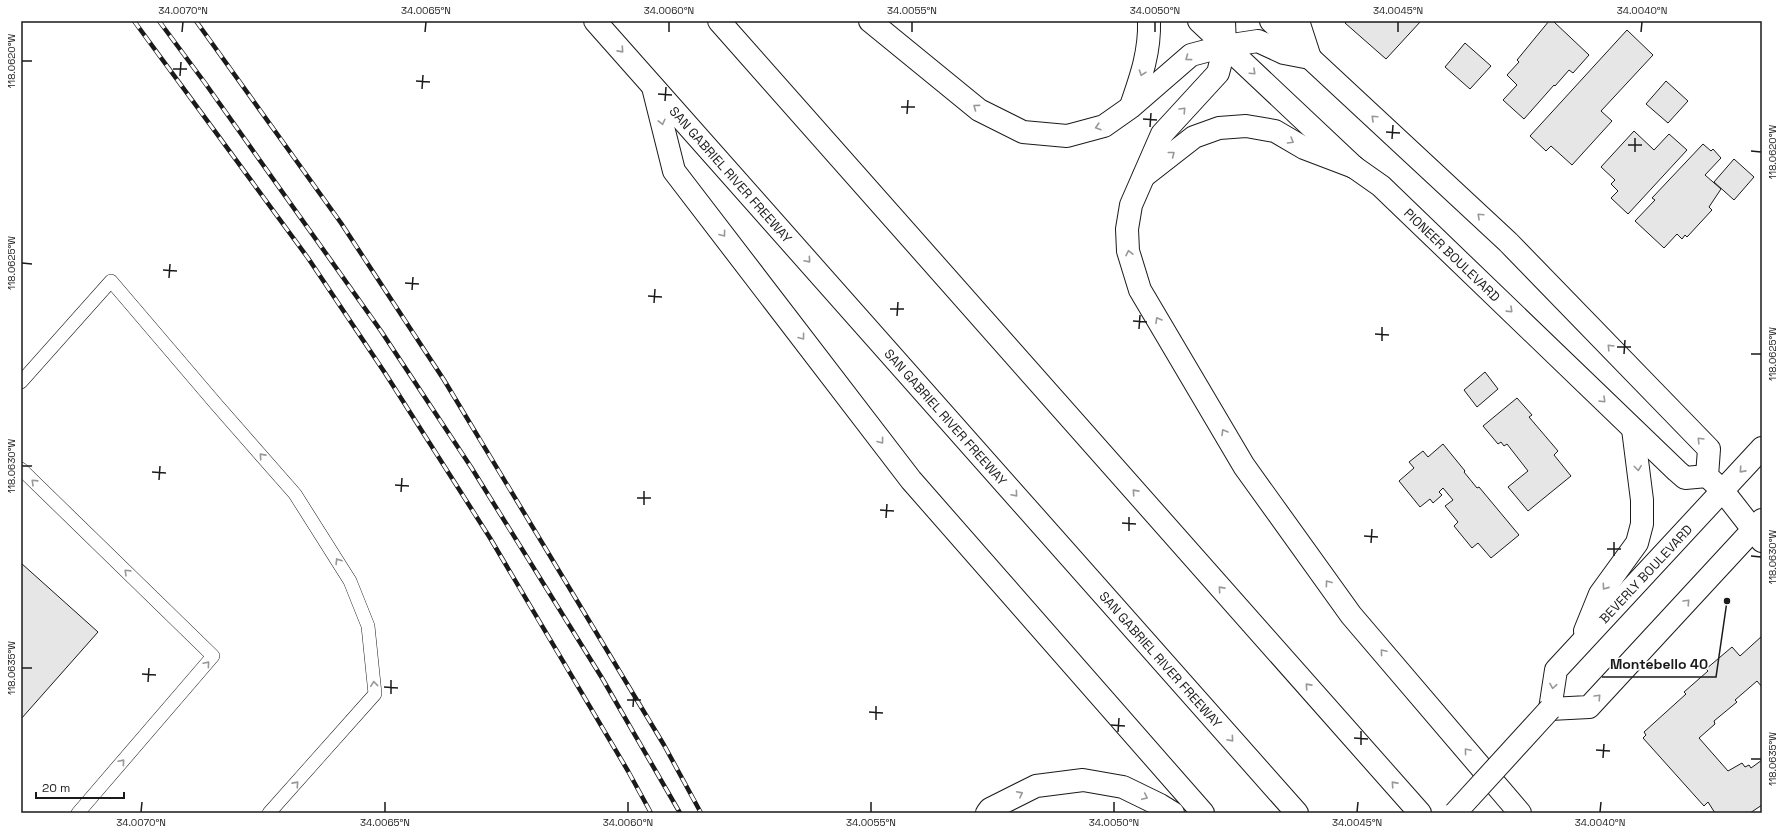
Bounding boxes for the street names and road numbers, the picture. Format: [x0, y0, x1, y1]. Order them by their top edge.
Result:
street label: SAN GABRIEL RIVER FREEWAY [666, 103, 796, 246]
street label: PIONEER BOULEVARD [1401, 204, 1504, 305]
street label: SAN GABRIEL RIVER FREEWAY [881, 345, 1011, 489]
street label: BEVERLY BOULEVARD [1596, 521, 1696, 627]
street label: SAN GABRIEL RIVER FREEWAY [1096, 588, 1226, 731]

